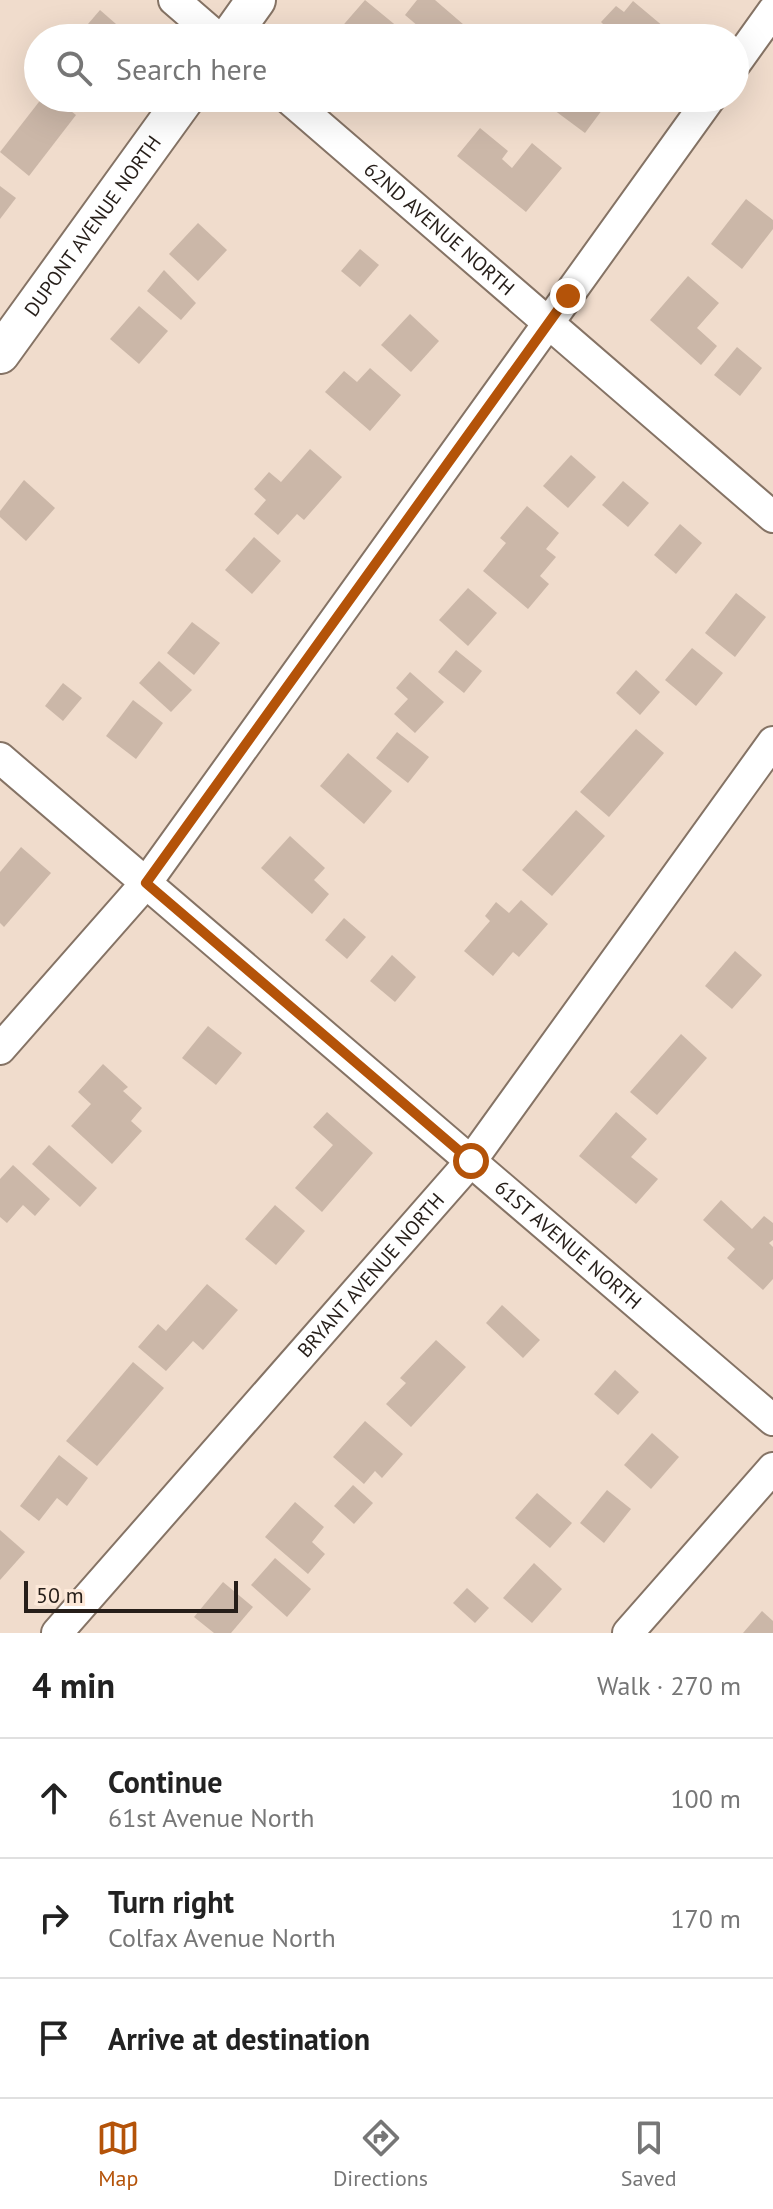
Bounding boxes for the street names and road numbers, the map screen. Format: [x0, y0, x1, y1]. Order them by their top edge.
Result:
street label: DUPONT AVENUE NORTH [18, 130, 167, 322]
street label: 62ND AVENUE NORTH [359, 156, 520, 301]
street label: 61ST AVENUE NORTH [489, 1174, 647, 1315]
street label: BRYANT AVENUE NORTH [292, 1188, 450, 1363]

